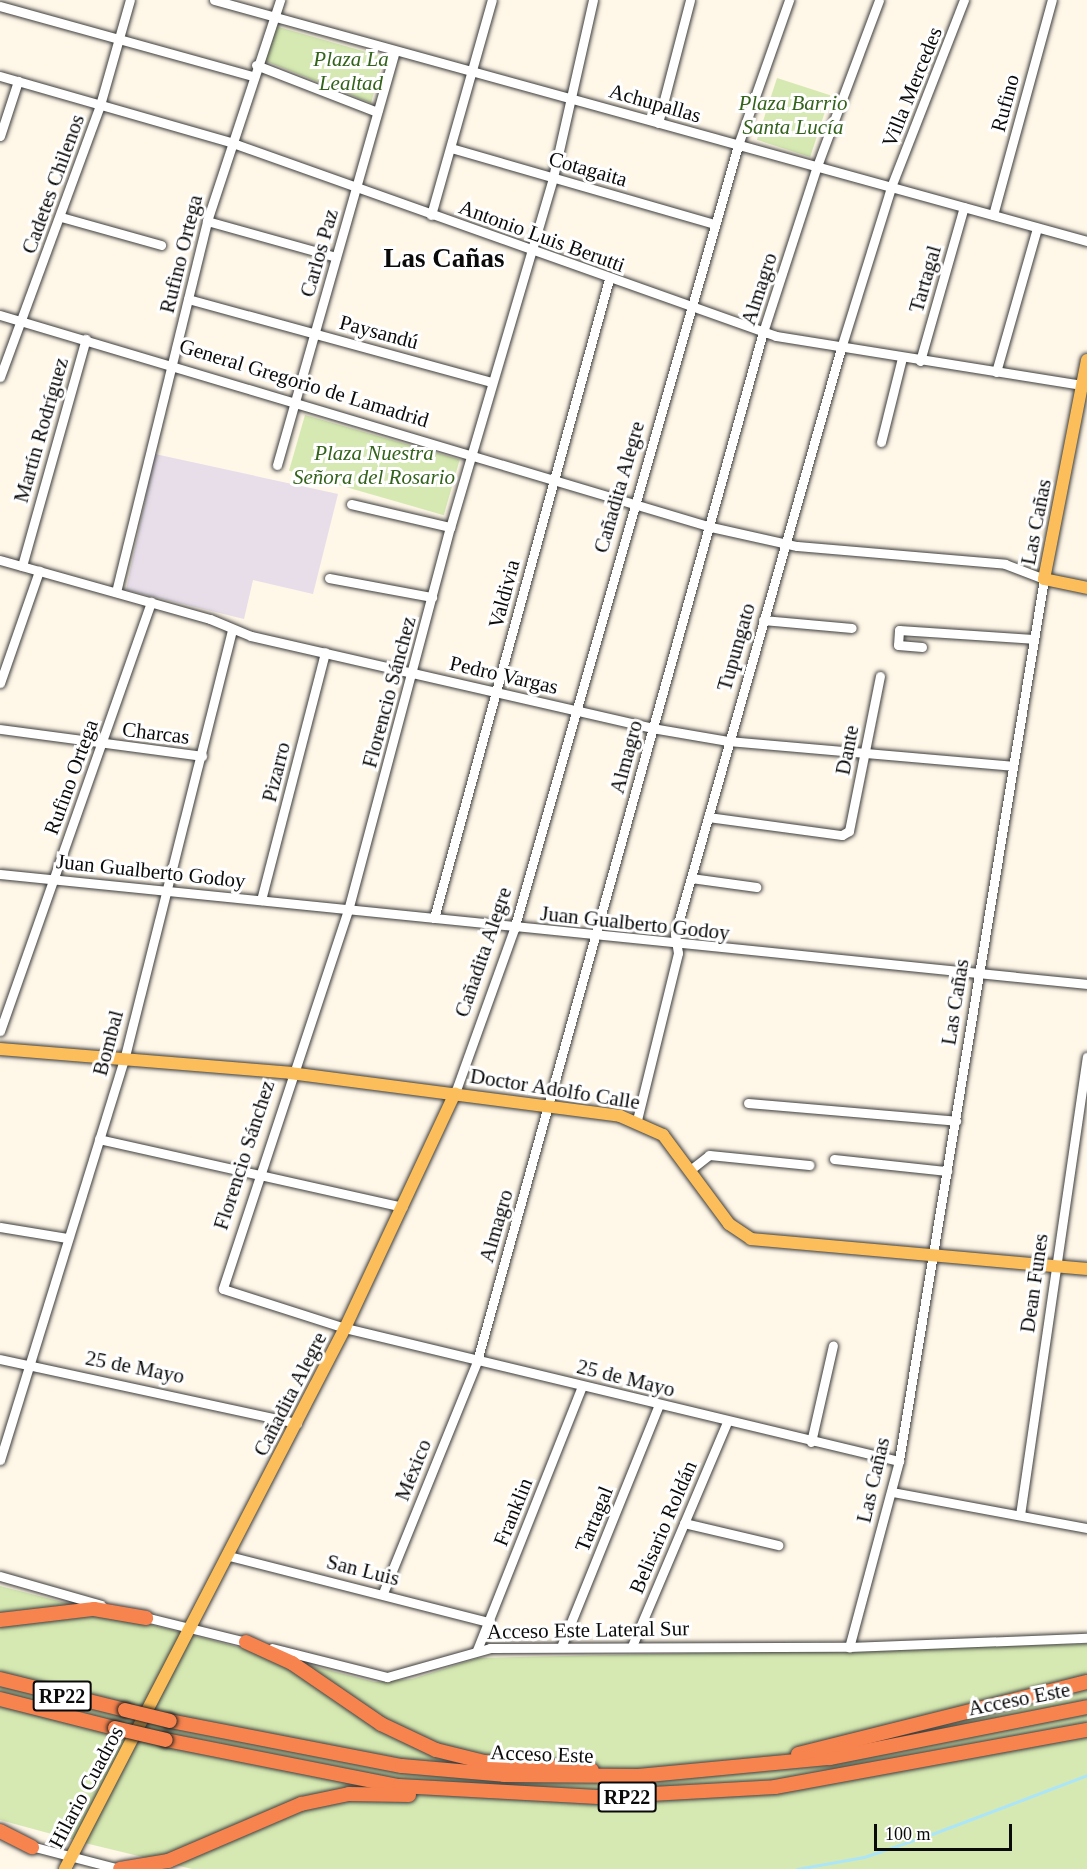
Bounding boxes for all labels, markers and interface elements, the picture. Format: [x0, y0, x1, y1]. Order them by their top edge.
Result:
street label: Villa Mercedes [876, 23, 948, 151]
park label: Plaza La Lealtad [313, 46, 389, 96]
street label: Rufino [985, 72, 1025, 134]
street label: Achupallas [606, 78, 704, 128]
park label: Plaza Barrio Santa Lucía [738, 90, 848, 140]
street label: Cadetes Chilenos [16, 111, 90, 257]
street label: Cotagaita [546, 146, 630, 192]
street label: Rufino Ortega [154, 192, 208, 316]
street label: Antonio Luis Berutti [455, 194, 629, 278]
street label: Carlos Paz [294, 206, 344, 300]
district label: Las Cañas [384, 243, 504, 275]
street label: Tartagal [903, 243, 947, 315]
street label: Almagro [735, 250, 783, 328]
street label: Paysandú [337, 309, 421, 355]
street label: General Gregorio de Lamadrid [176, 333, 432, 433]
street label: Martín Rodríguez [8, 354, 74, 506]
street label: Cañadita Alegre [588, 418, 650, 556]
park label: Plaza Nuestra Señora del Rosario [293, 440, 455, 490]
street label: Las Cañas [1015, 477, 1057, 567]
street label: Valdivia [483, 557, 525, 631]
street label: Tupungato [711, 600, 761, 694]
street label: Florencio Sánchez [357, 614, 421, 770]
street label: Pedro Vargas [447, 650, 561, 700]
street label: Rufino Ortega [39, 716, 103, 838]
street label: Charcas [121, 716, 191, 750]
street label: Almagro [604, 718, 648, 796]
street label: Dante [830, 723, 864, 777]
street label: Pizarro [256, 740, 296, 804]
street label: Juan Gualberto Godoy [55, 849, 247, 893]
street label: Cañadita Alegre [449, 883, 517, 1021]
street label: Juan Gualberto Godoy [539, 901, 731, 945]
street label: Las Cañas [936, 957, 974, 1047]
street label: Bombal [87, 1008, 129, 1078]
street label: Doctor Adolfo Calle [468, 1063, 642, 1115]
street label: Florencio Sánchez [208, 1077, 280, 1233]
street label: Almagro [474, 1187, 518, 1265]
street label: Dean Funes [1015, 1232, 1053, 1334]
street label: Cañadita Alegre [248, 1327, 332, 1461]
street label: 25 de Mayo [83, 1345, 187, 1389]
street label: 25 de Mayo [574, 1354, 678, 1402]
street label: Las Cañas [851, 1435, 895, 1525]
street label: México [389, 1436, 437, 1504]
street label: Belisario Roldán [624, 1457, 702, 1597]
street label: Franklin [488, 1474, 538, 1550]
street label: Tartagal [569, 1483, 619, 1555]
street label: San Luis [324, 1549, 402, 1591]
street label: Acceso Este Lateral Sur [487, 1616, 689, 1644]
street label: Acceso Este [966, 1677, 1072, 1721]
road number: RP22 [32, 1679, 92, 1713]
street label: Hilario Cuadros [43, 1722, 129, 1852]
street label: Acceso Este [490, 1740, 594, 1768]
road number: RP22 [597, 1780, 657, 1814]
scale bar [877, 1812, 1015, 1850]
text: 100 m [885, 1824, 931, 1844]

